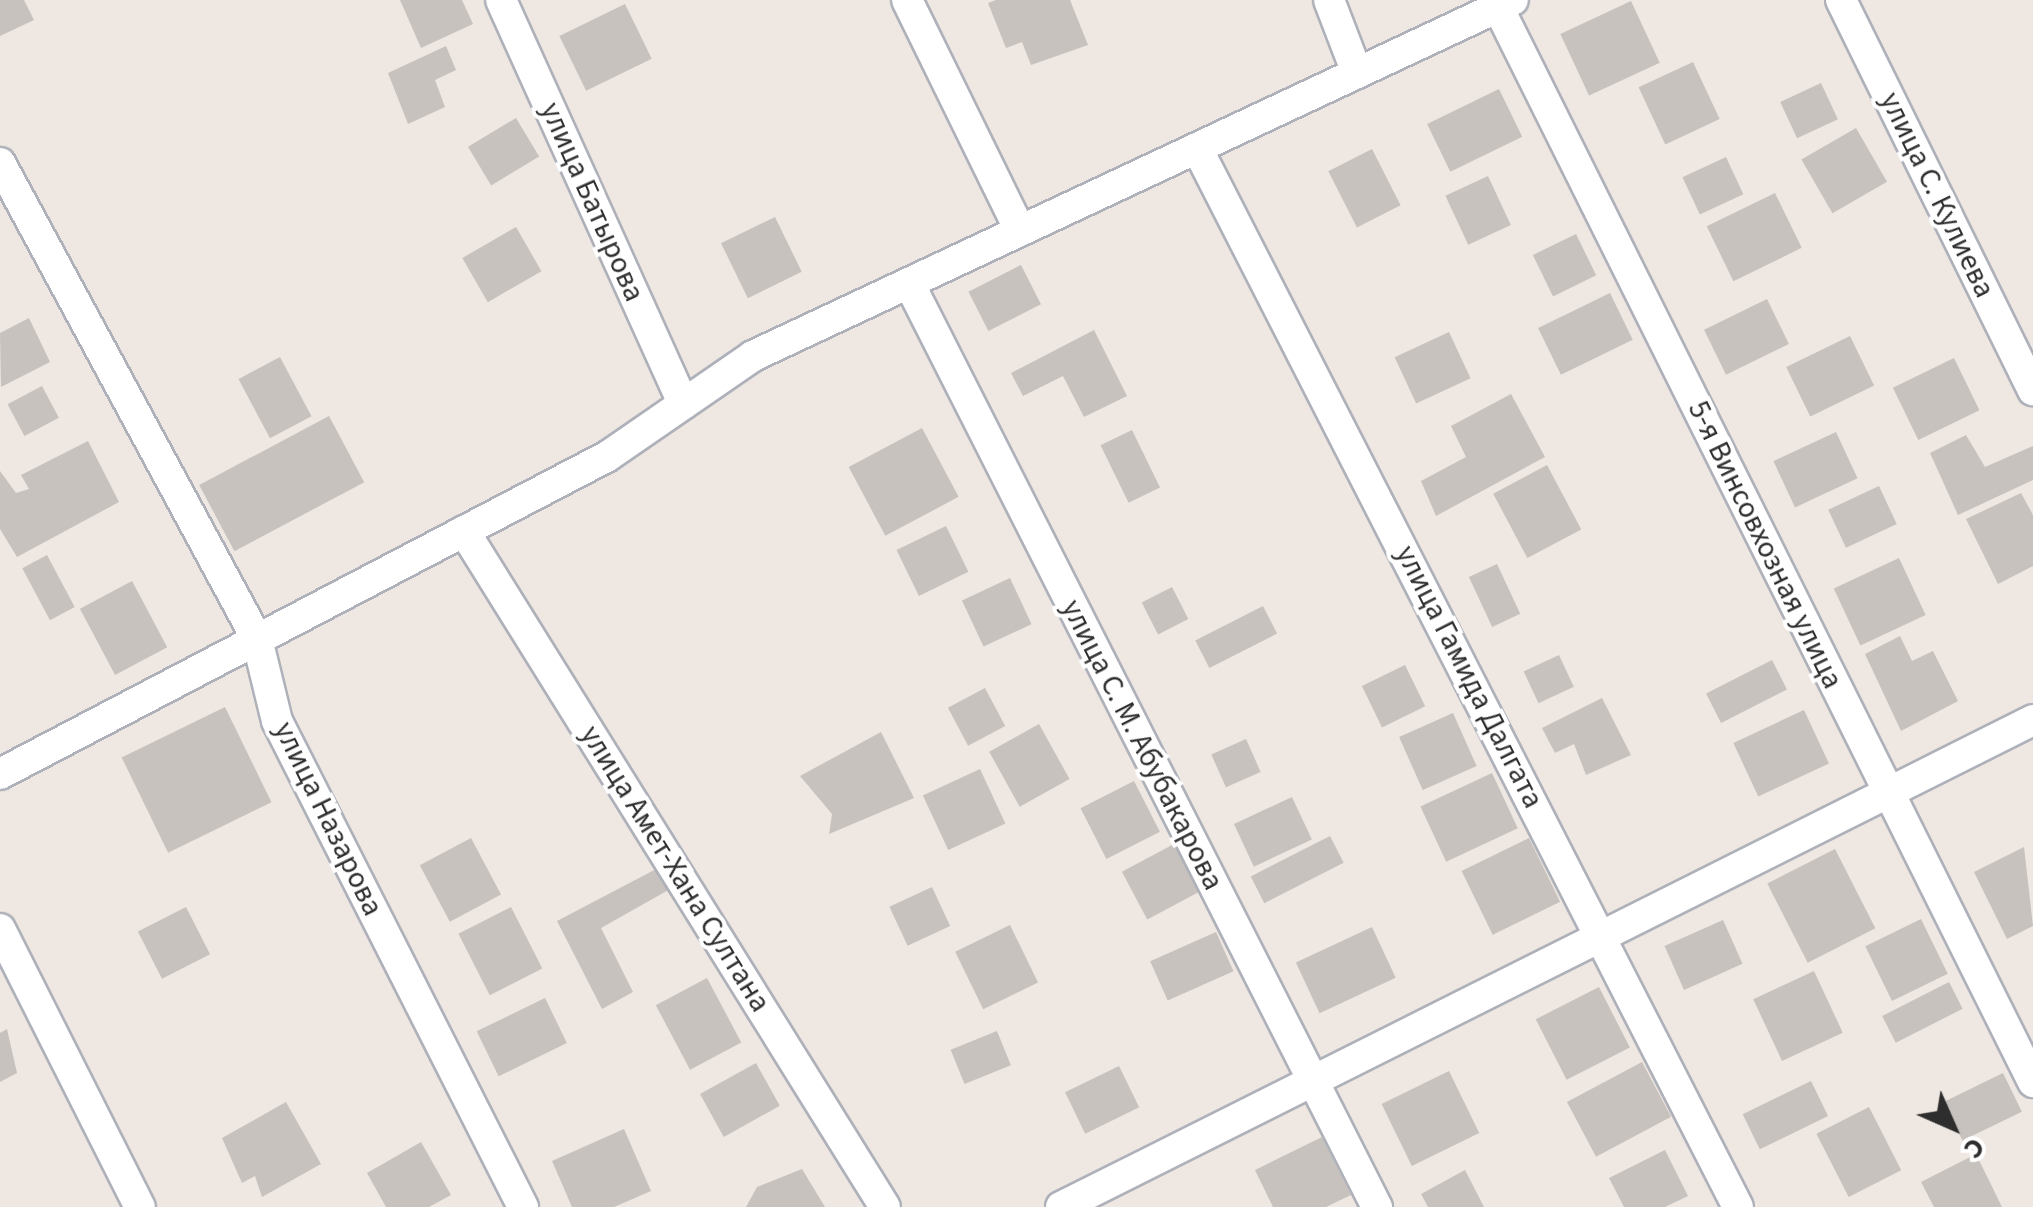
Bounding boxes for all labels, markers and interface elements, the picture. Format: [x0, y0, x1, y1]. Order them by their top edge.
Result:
street label: улица С. Кулиева [1872, 86, 2002, 304]
street label: улица Батырова [532, 97, 652, 307]
street label: 5-я Винсовхозная улица [1680, 395, 1850, 695]
street label: улица Гамида Далгата [1387, 540, 1551, 814]
street label: улица С. М. Абубакарова [1053, 594, 1231, 896]
street label: улица Назарова [265, 716, 391, 922]
street label: улица Амет-Хана Султана [572, 719, 778, 1019]
north arrow [1903, 1077, 2003, 1177]
text: С [1954, 1128, 1994, 1168]

